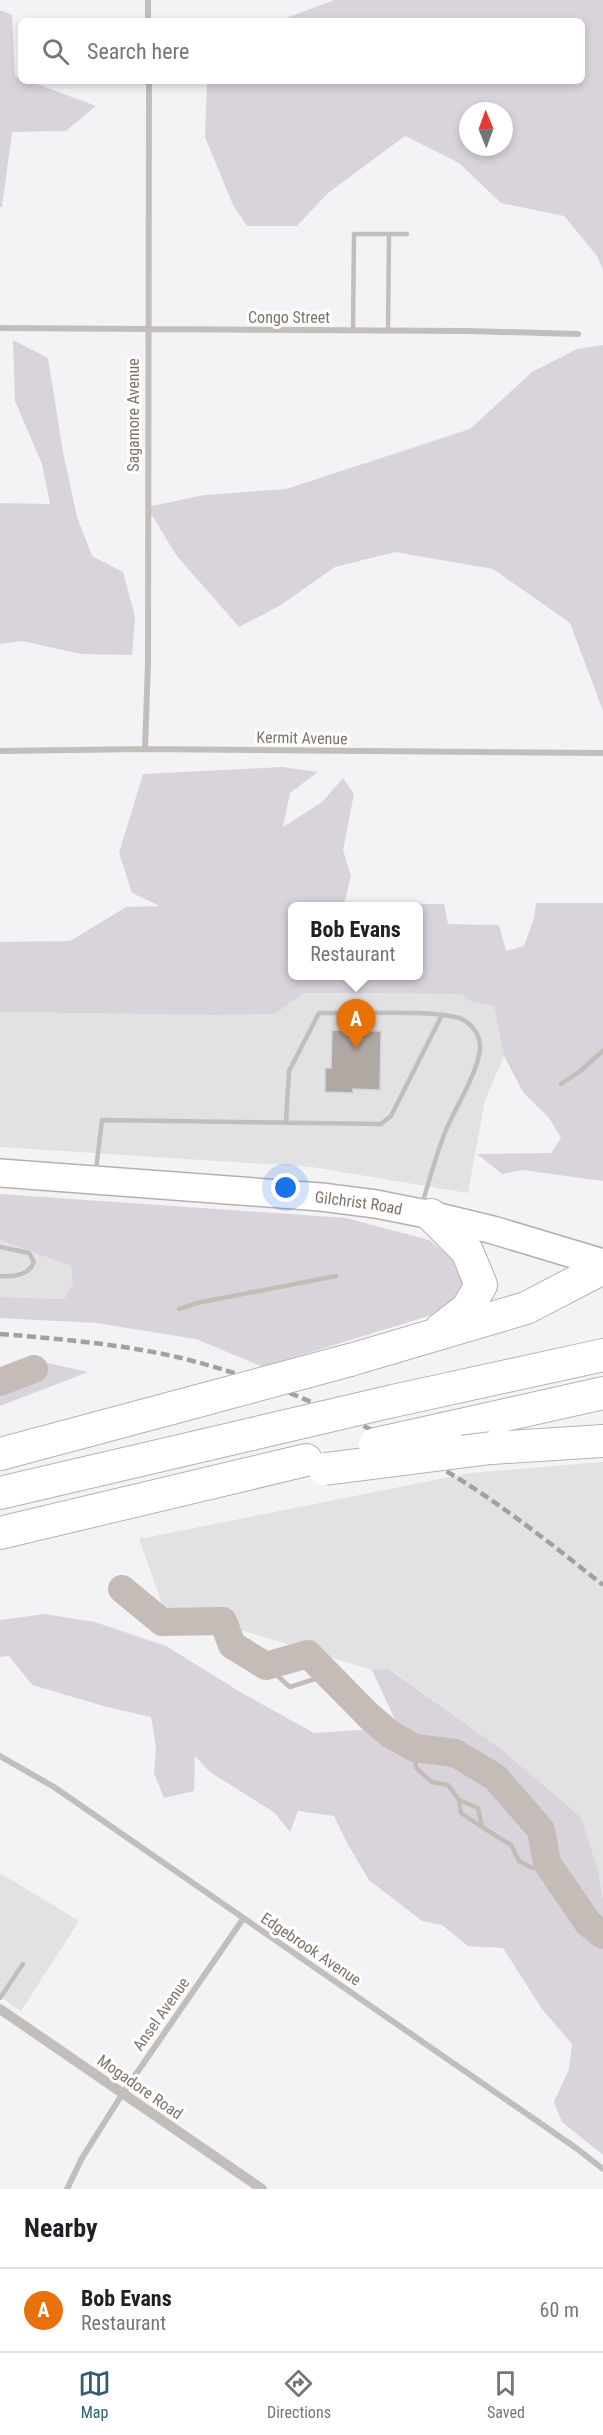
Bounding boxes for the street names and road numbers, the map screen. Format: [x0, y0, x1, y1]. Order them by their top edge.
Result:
street label: Congo Street [248, 308, 330, 327]
street label: Sagamore Avenue [124, 358, 143, 472]
street label: Kermit Avenue [256, 728, 348, 748]
street label: Gilchrist Road [314, 1187, 404, 1219]
street label: Edgebrook Avenue [257, 1908, 365, 1990]
street label: Ansel Avenue [129, 1974, 193, 2054]
street label: Mogadore Road [94, 2051, 186, 2123]

